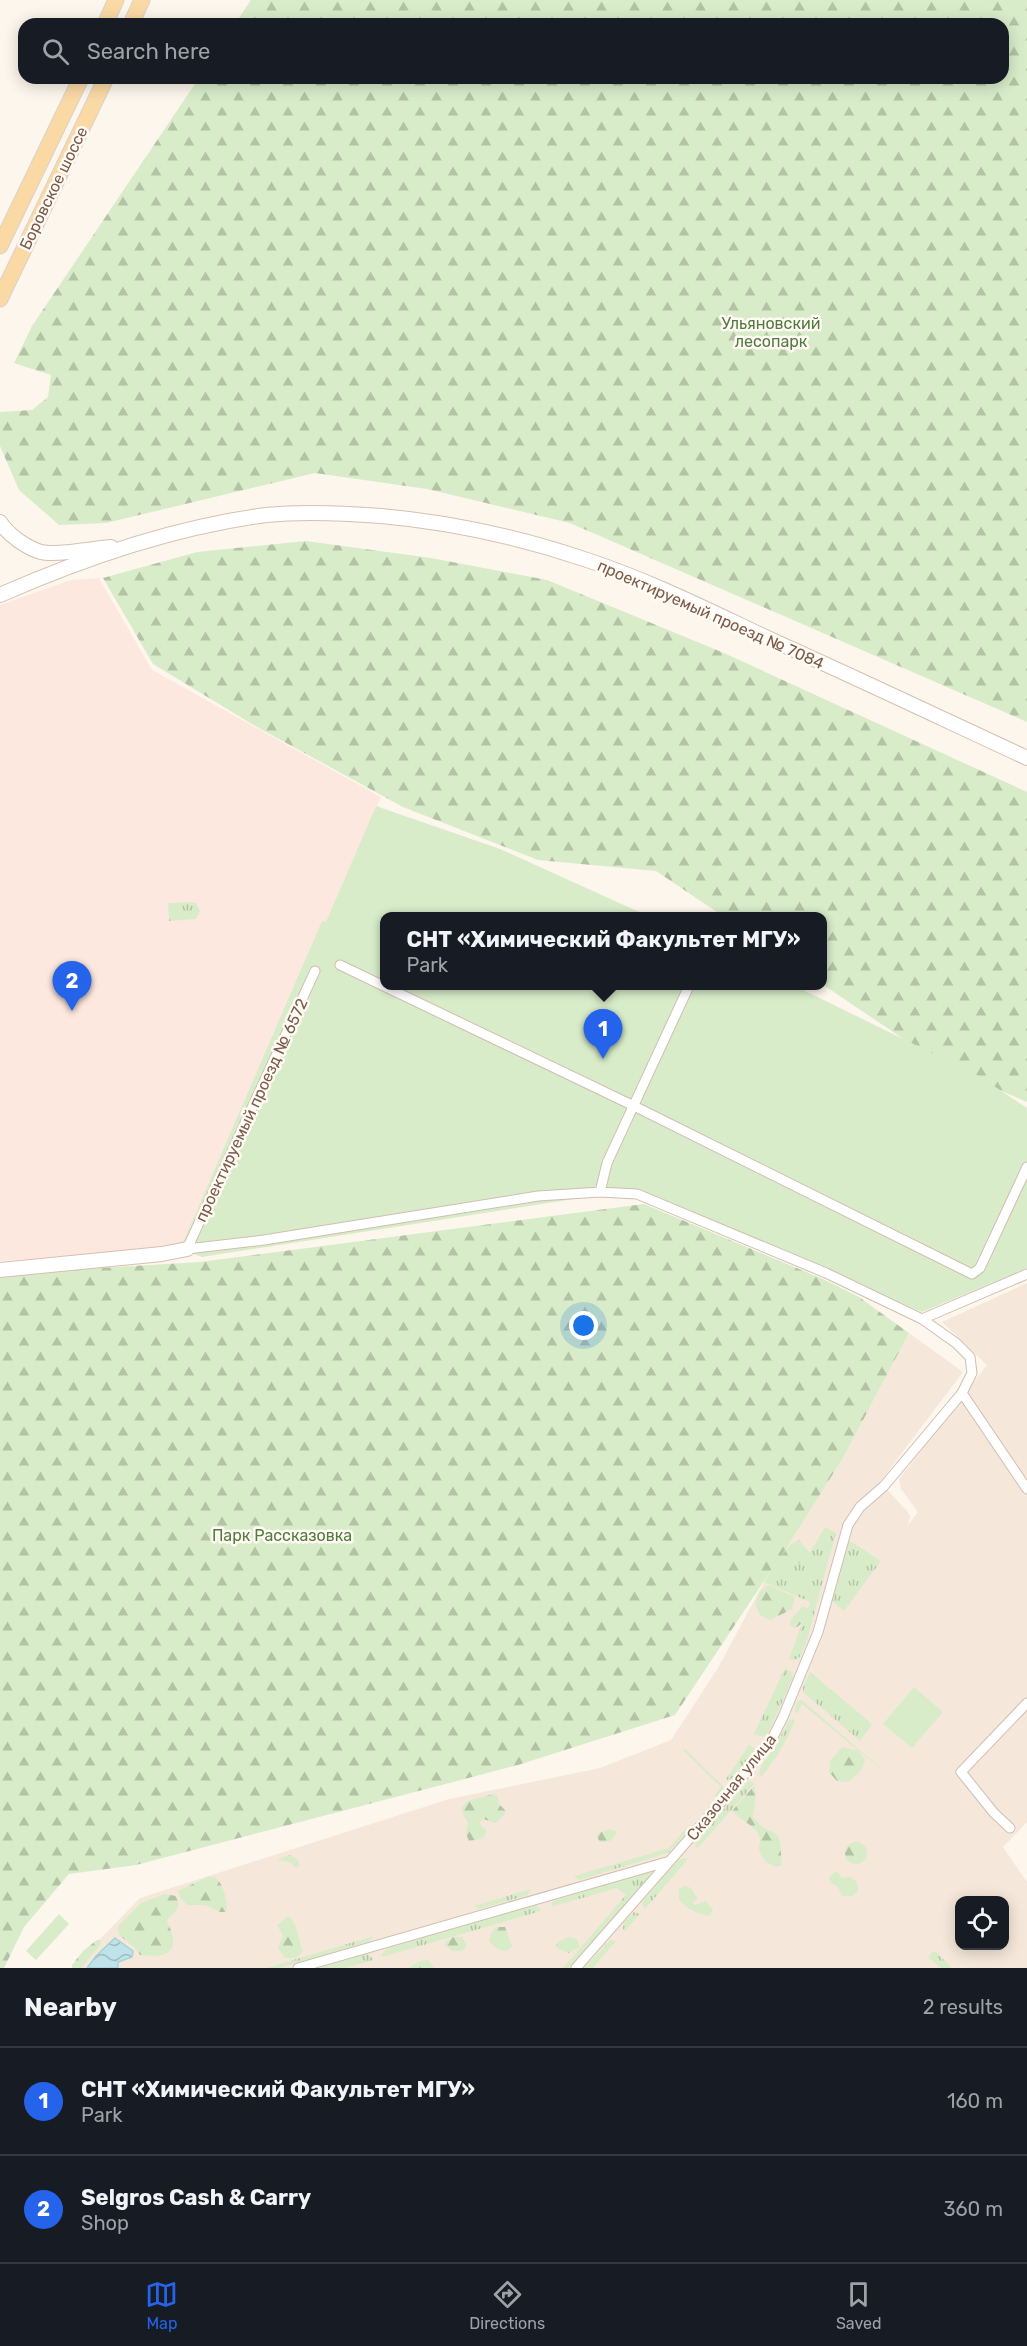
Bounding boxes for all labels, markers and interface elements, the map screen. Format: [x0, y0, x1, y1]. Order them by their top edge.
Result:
search box [18, 18, 1009, 84]
icon: search [39, 35, 72, 68]
text: Search here [87, 38, 210, 65]
street label: Боровское шоссе [15, 124, 92, 253]
park label: Ульяновский лесопарк [722, 314, 820, 351]
street label: проектируемый проезд № 7084 [595, 556, 827, 673]
popup [380, 912, 827, 990]
text: СНТ «Химический Факультет МГУ» [407, 926, 800, 953]
text: Park [407, 953, 448, 977]
pin: 2 [52, 962, 92, 1011]
street label: проектируемый проезд № 6572 [191, 995, 312, 1225]
pin: 1 [584, 1010, 622, 1059]
your location [569, 1311, 598, 1340]
park label: Парк Рассказовка [212, 1526, 352, 1545]
street label: Сказочная улица [683, 1730, 780, 1844]
map controls [955, 1896, 1009, 1950]
button: locate [955, 1896, 1009, 1950]
text: Nearby [24, 1992, 117, 2023]
text: 2 results [923, 1995, 1003, 2019]
text: СНТ «Химический Факультет МГУ» [81, 2076, 475, 2103]
text: 1 [39, 2089, 48, 2113]
text: 160 m [947, 2089, 1003, 2113]
text: Park [81, 2103, 123, 2127]
text: Selgros Cash & Carry [81, 2184, 311, 2211]
text: 2 [37, 2197, 50, 2221]
text: 360 m [944, 2197, 1003, 2221]
text: Shop [81, 2211, 129, 2235]
tab: Map [145, 2278, 178, 2333]
tab: Directions [469, 2278, 545, 2333]
tab: Saved [836, 2278, 882, 2333]

